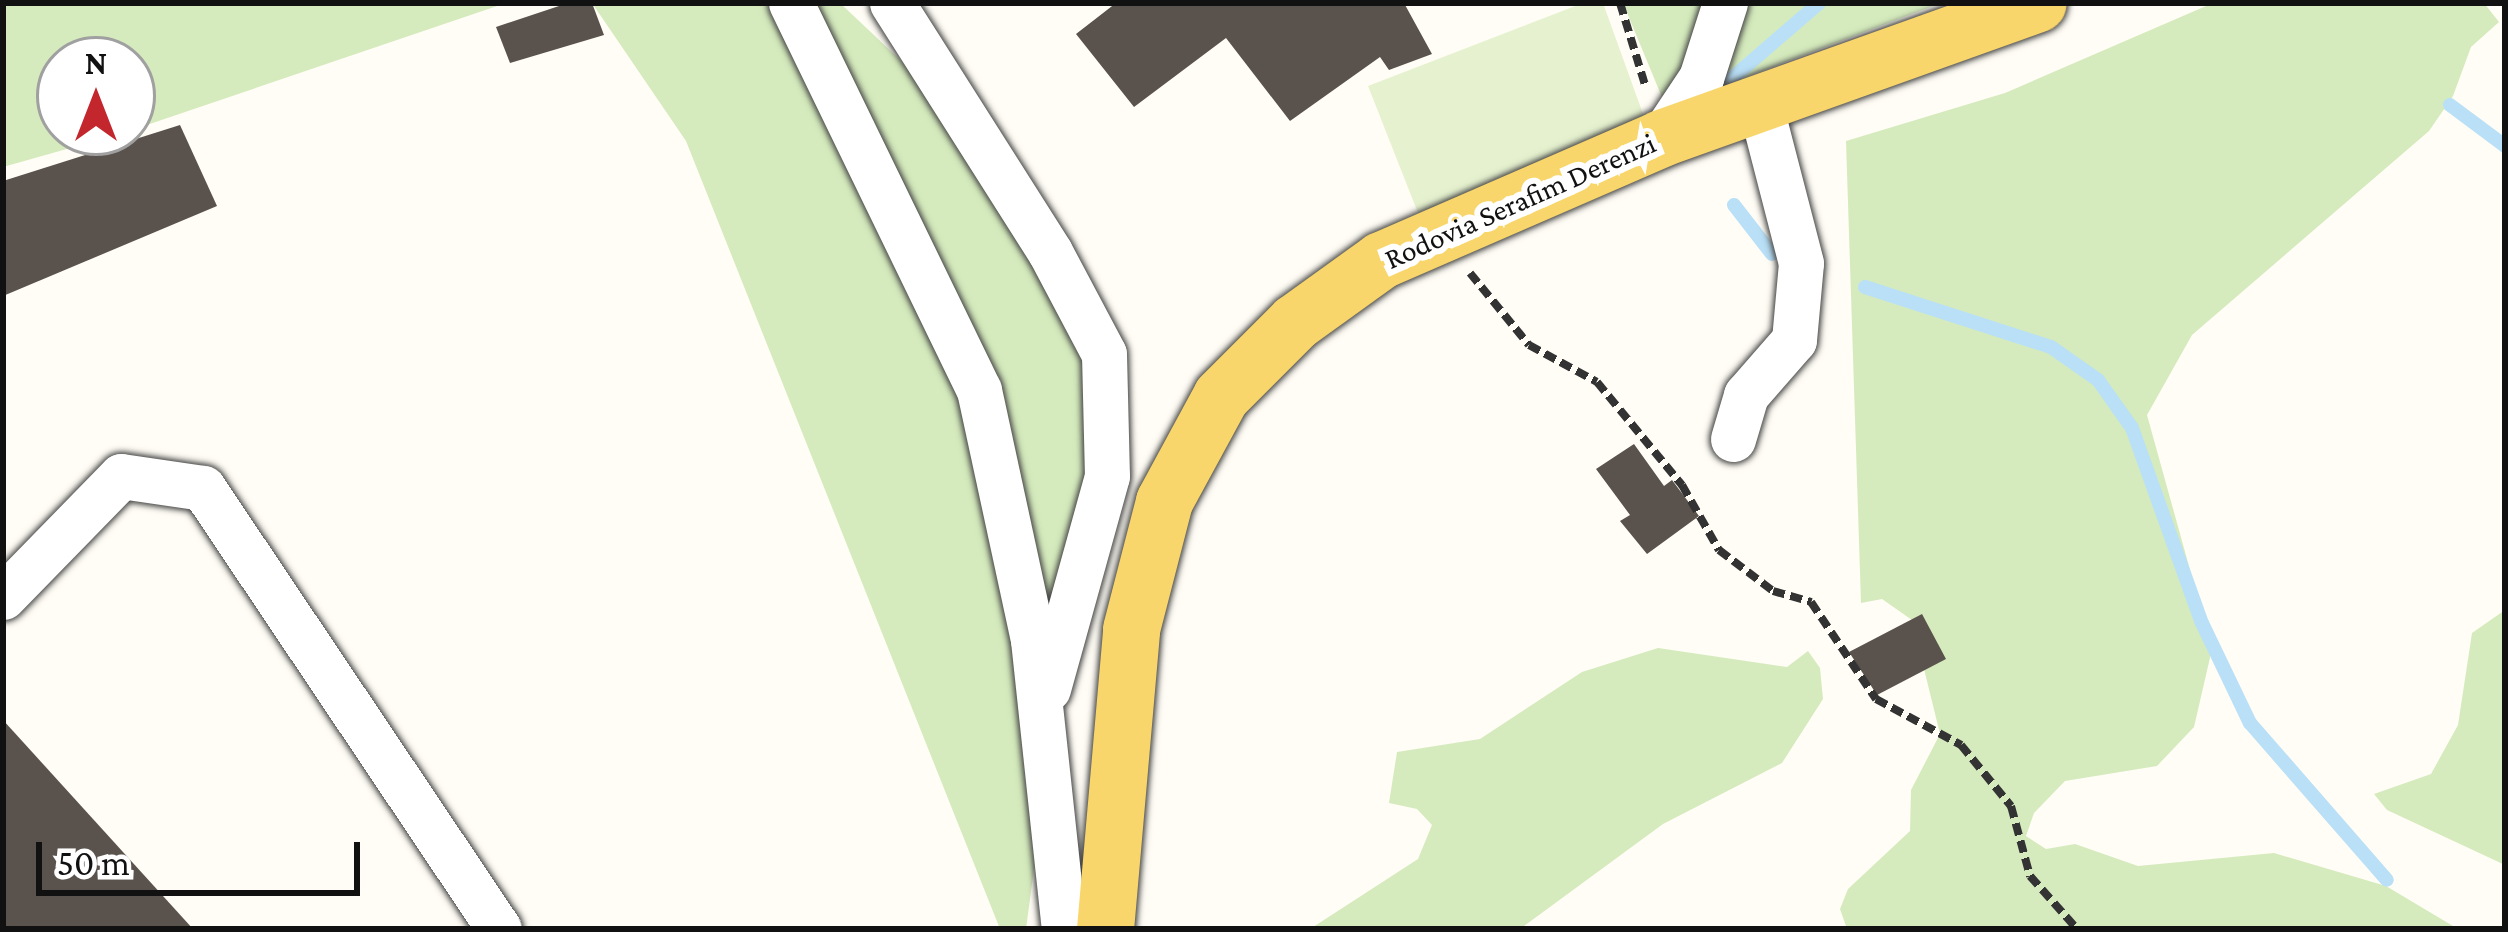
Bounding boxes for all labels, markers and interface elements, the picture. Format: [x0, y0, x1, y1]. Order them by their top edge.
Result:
north arrow [36, 36, 156, 156]
text: N [85, 44, 107, 81]
street label: Rodovia Serafim Derenzi [1379, 125, 1661, 277]
scale bar [42, 818, 366, 892]
text: 50 m [57, 843, 130, 883]

